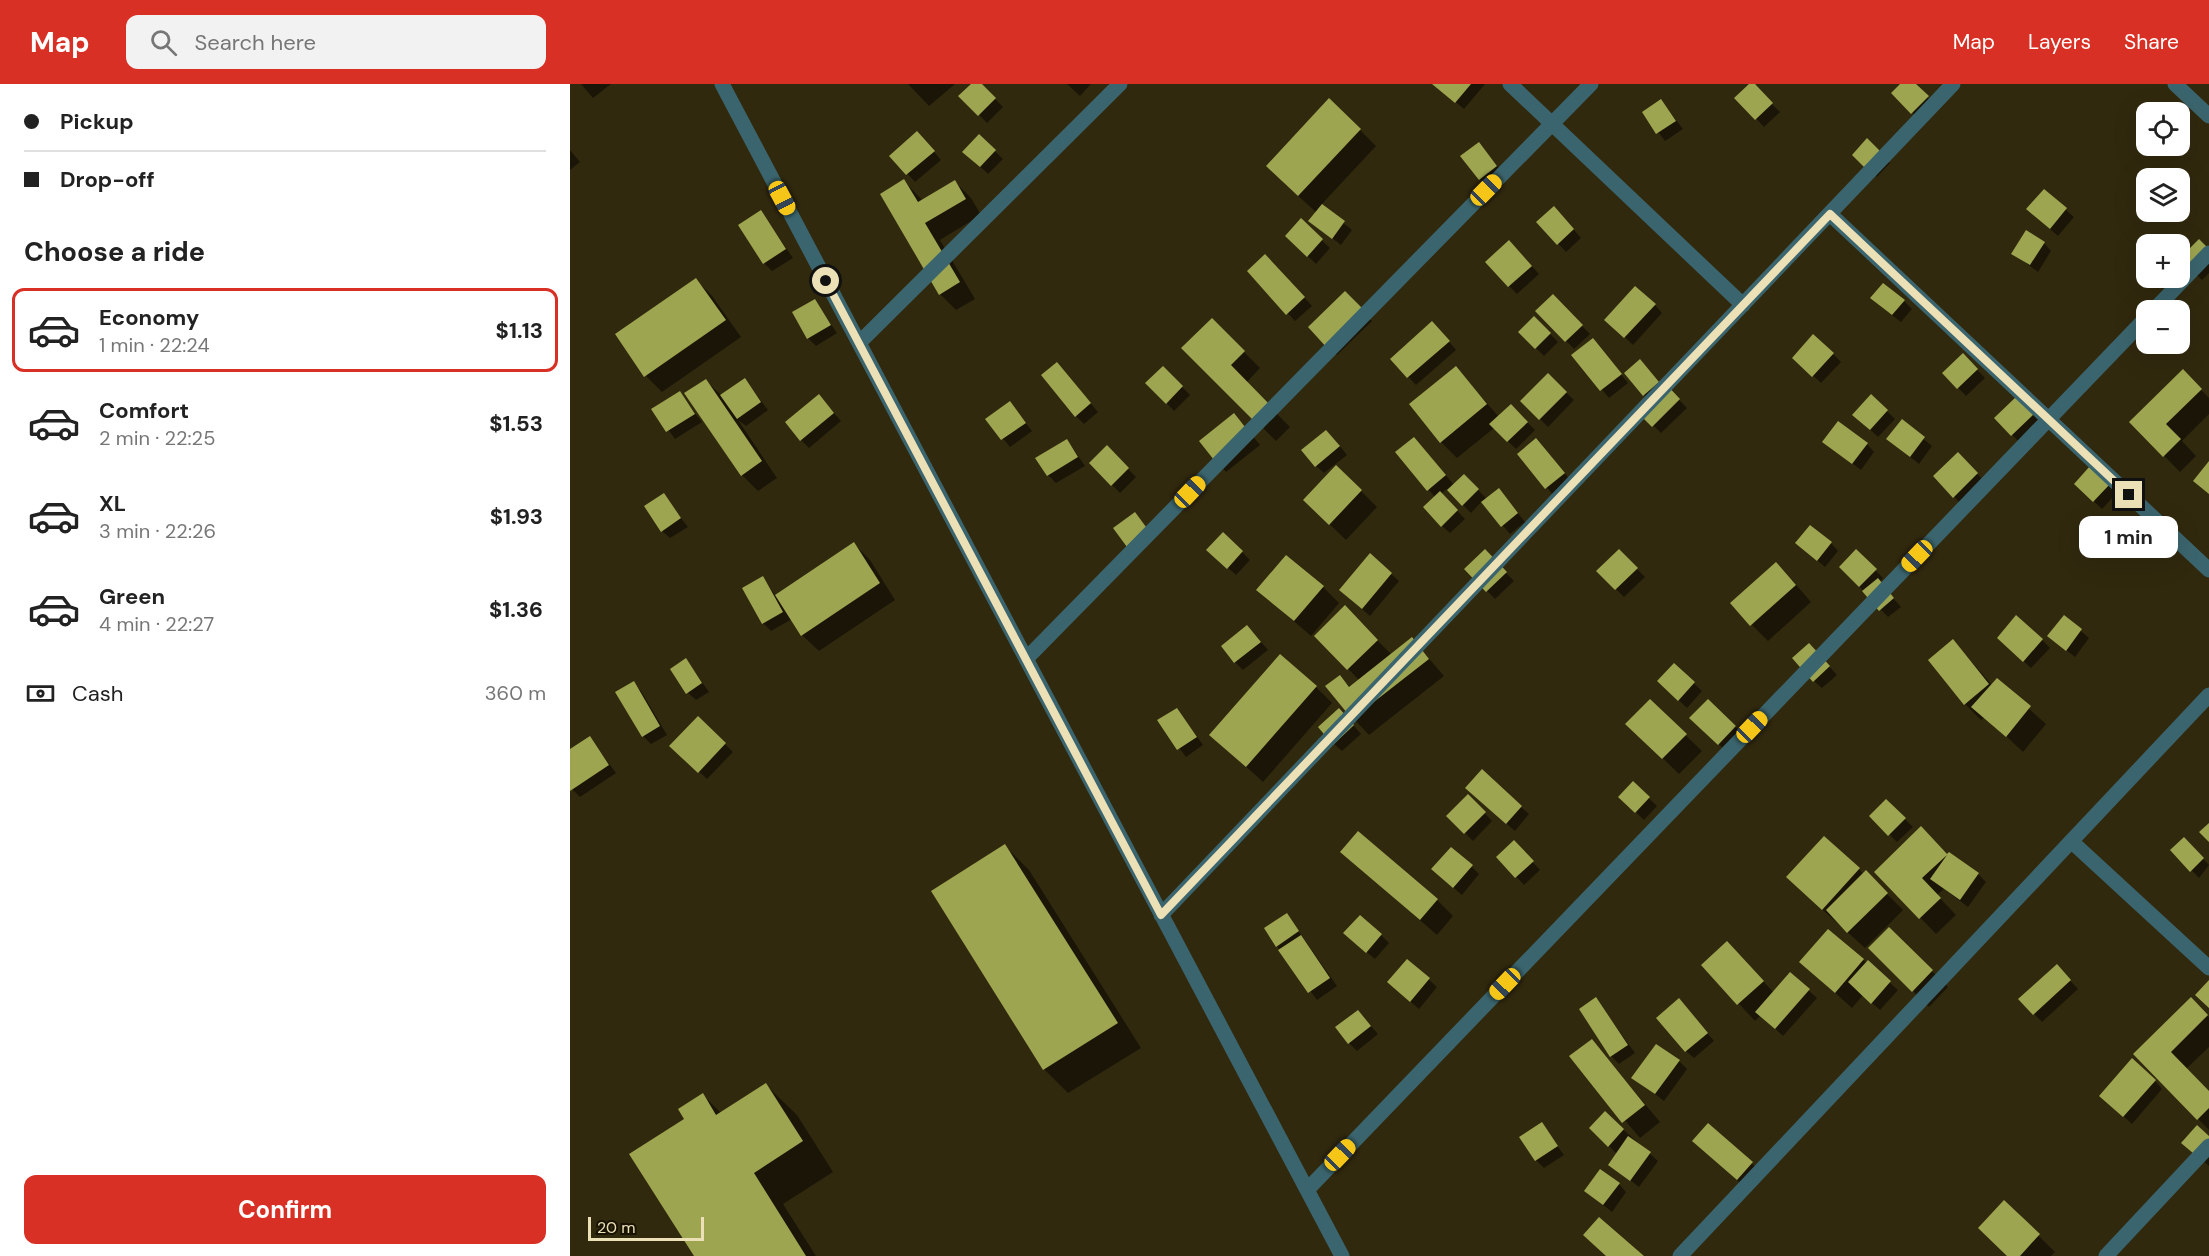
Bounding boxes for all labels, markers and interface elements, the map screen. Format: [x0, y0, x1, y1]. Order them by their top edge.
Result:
search box [126, 15, 546, 69]
text: Map [30, 24, 90, 61]
icon: search [147, 26, 180, 59]
text: Search here [195, 28, 316, 57]
text: Map [1953, 28, 1995, 56]
text: Layers [2028, 28, 2091, 56]
text: Share [2124, 28, 2179, 56]
map controls [2136, 102, 2190, 354]
button: locate [2136, 102, 2190, 156]
text: Pickup [60, 107, 134, 136]
text: Drop-off [60, 165, 155, 194]
button: layers [2136, 168, 2190, 222]
car [1467, 171, 1505, 209]
car [766, 178, 798, 218]
text: Choose a ride [24, 234, 205, 269]
button: + [2136, 234, 2190, 288]
route start [812, 267, 839, 294]
button: − [2136, 300, 2190, 354]
icon: car [27, 303, 81, 357]
text: Economy [99, 303, 199, 332]
text: $1.13 [496, 316, 543, 345]
text: 1 min · 22:24 [99, 332, 210, 358]
icon: car [27, 396, 81, 450]
text: Comfort [99, 396, 189, 425]
text: $1.53 [489, 409, 543, 438]
text: 2 min · 22:25 [99, 425, 215, 451]
car [1171, 473, 1209, 511]
route end [2115, 481, 2142, 508]
icon: car [27, 489, 81, 543]
text: XL [99, 489, 126, 518]
text: $1.93 [490, 502, 543, 531]
callout: 1 min [2080, 516, 2178, 558]
text: 3 min · 22:26 [99, 518, 216, 544]
text: 1 min [2104, 524, 2153, 550]
car [1898, 537, 1936, 575]
icon: car [27, 582, 81, 636]
text: Green [99, 582, 165, 611]
text: $1.36 [489, 595, 543, 624]
text: 4 min · 22:27 [99, 611, 214, 637]
icon: cash [24, 677, 57, 710]
text: Cash [72, 679, 123, 708]
text: 360 m [485, 680, 546, 706]
car [1733, 708, 1771, 746]
car [1486, 965, 1524, 1003]
car [1321, 1136, 1359, 1174]
button: Confirm [24, 1175, 546, 1244]
scale bar [588, 1214, 704, 1242]
text: 20 m [597, 1217, 636, 1238]

